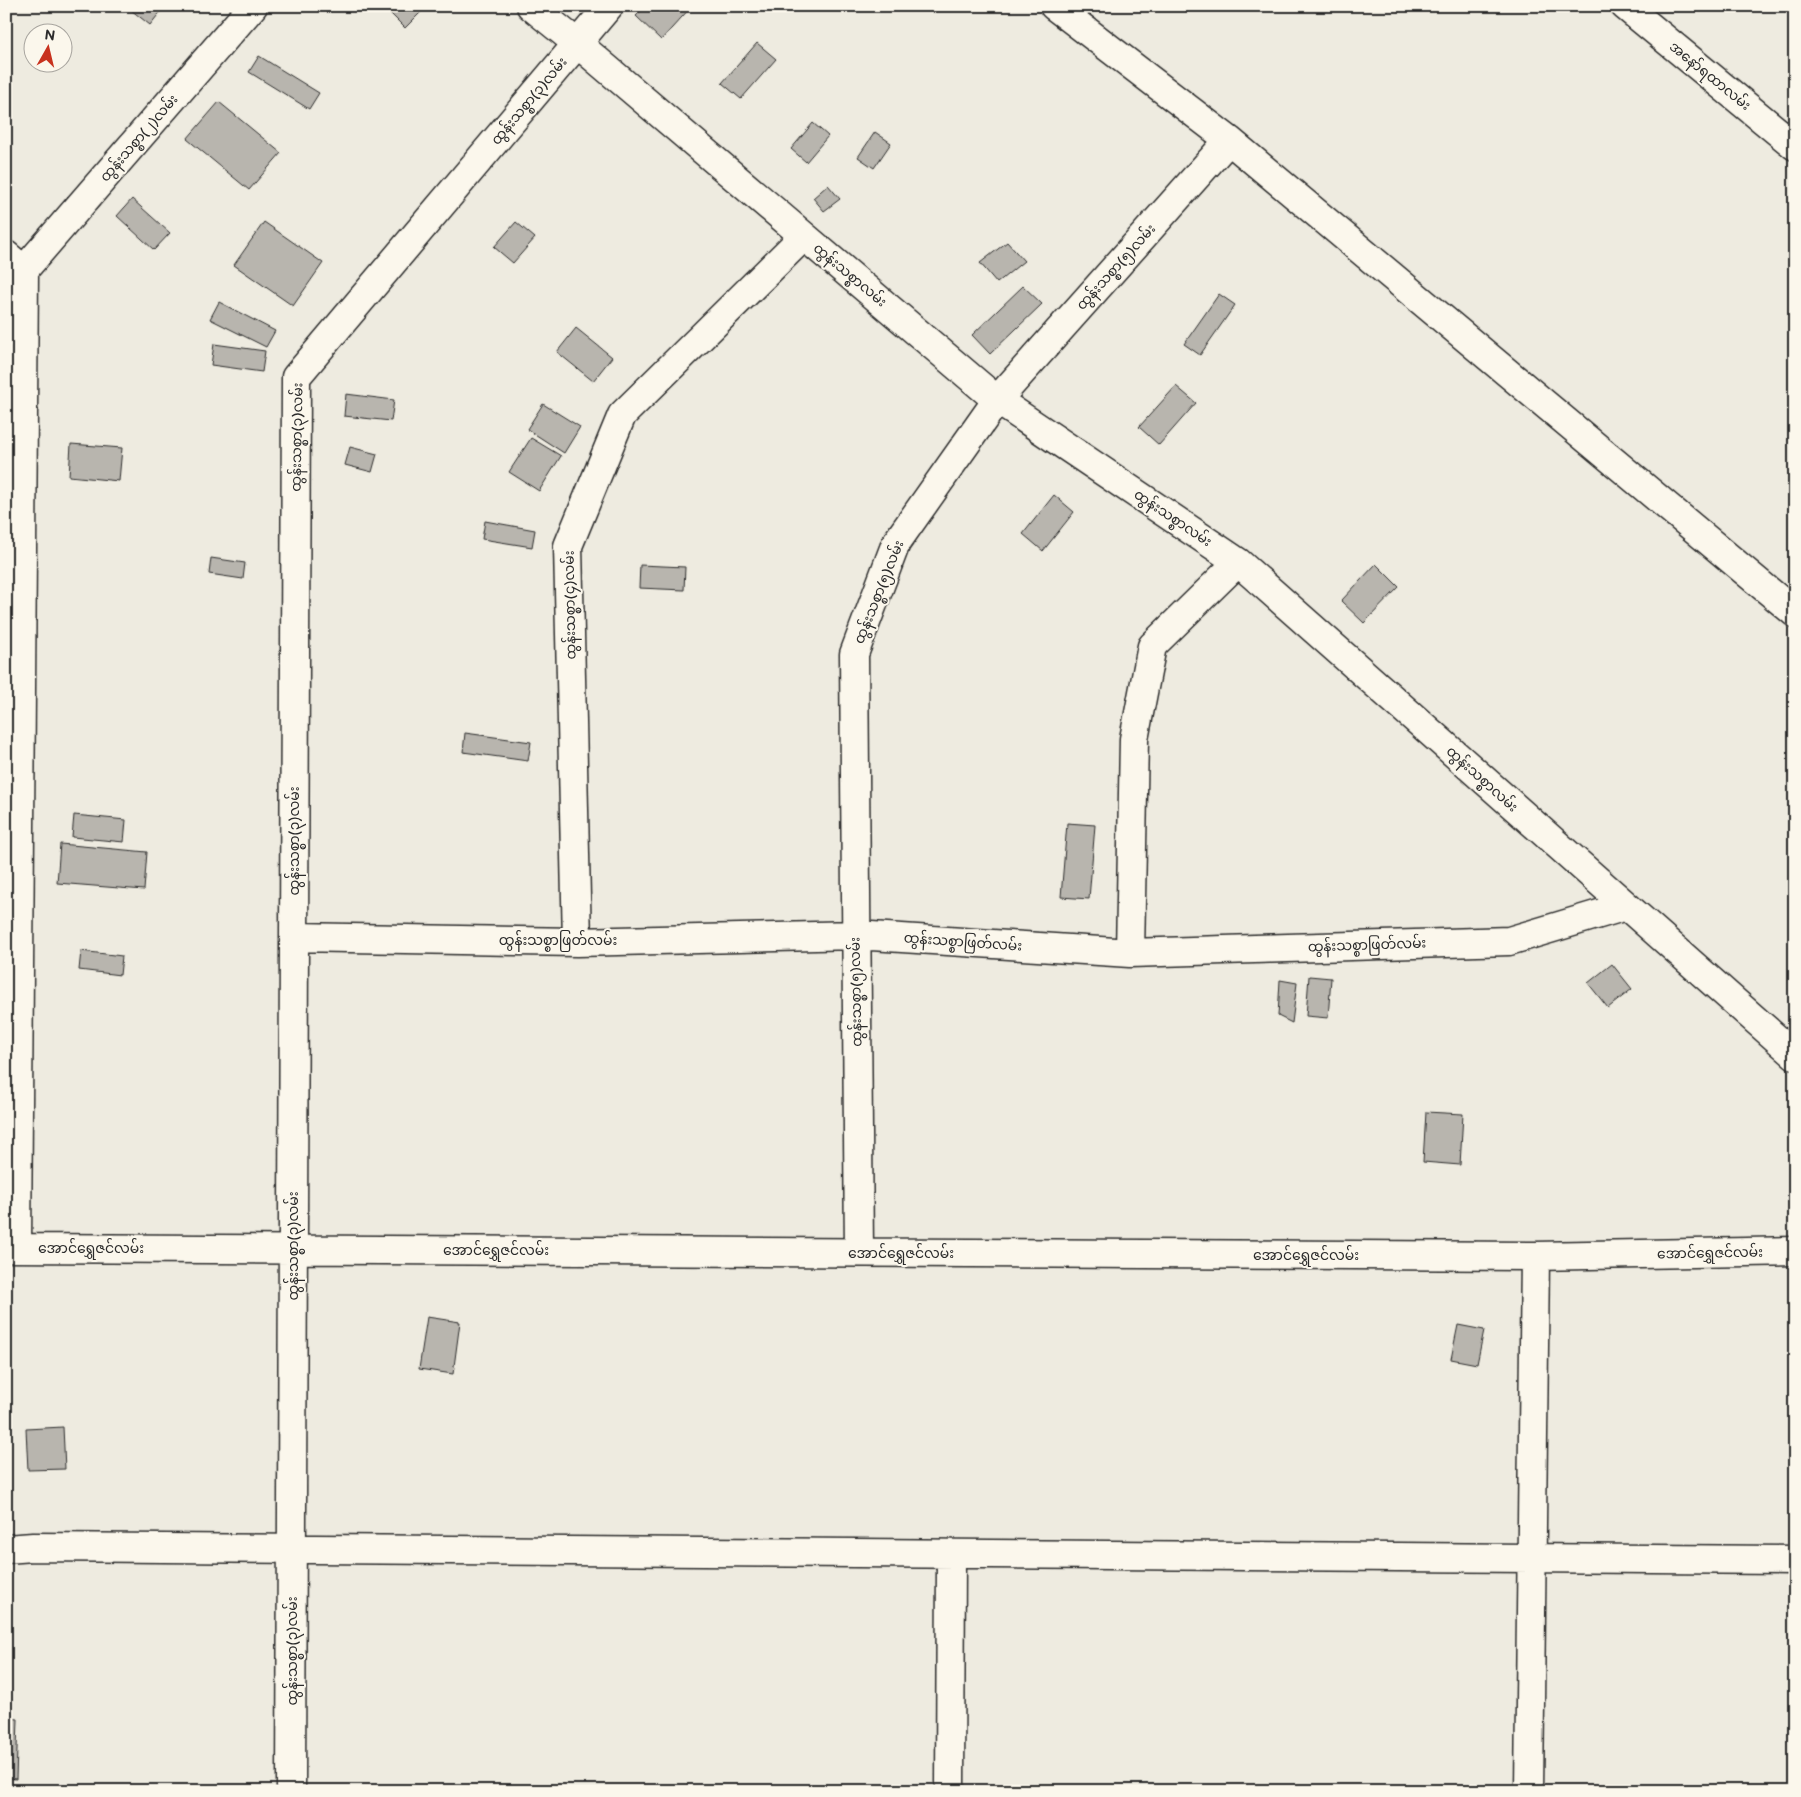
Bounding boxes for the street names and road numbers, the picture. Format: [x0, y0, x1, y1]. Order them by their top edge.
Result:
street label: အနော်ရထာလမ်း [1664, 36, 1755, 116]
street label: ထွန်းသစ္စာ(၃)လမ်း [486, 52, 573, 150]
street label: ထွန်းသစ္စာ(၂)လမ်း [95, 90, 184, 187]
street label: ထွန်းသစ္စာ(၅)လမ်း [1071, 219, 1162, 316]
street label: ထွန်းသစ္စာလမ်း [808, 238, 891, 313]
street label: ထွန်းသစ္စာ(၃)လမ်း [286, 382, 310, 492]
street label: ထွန်းသစ္စာလမ်း [1129, 484, 1216, 553]
street label: ထွန်းသစ္စာ(၅)လမ်း [849, 537, 911, 647]
street label: ထွန်းသစ္စာ(၄)လမ်း [559, 550, 583, 660]
street label: ထွန်းသစ္စာလမ်း [1441, 741, 1523, 818]
street label: ထွန်းသစ္စာ(၃)လမ်း [284, 786, 306, 896]
street label: ထွန်းသစ္စာဖြတ်လမ်း [903, 927, 1023, 958]
street label: ထွန်းသစ္စာဖြတ်လမ်း [499, 930, 617, 952]
street label: ထွန်းသစ္စာဖြတ်လမ်း [1307, 932, 1427, 959]
street label: ထွန်းသစ္စာ(၅)လမ်း [845, 937, 869, 1047]
street label: ထွန်းသစ္စာ(၃)လမ်း [283, 1191, 305, 1301]
street label: အောင်ရွှေဇင်လမ်း [38, 1238, 144, 1260]
street label: အောင်ရွှေဇင်လမ်း [443, 1240, 549, 1262]
street label: အောင်ရွှေဇင်လမ်း [1657, 1242, 1763, 1265]
street label: အောင်ရွှေဇင်လမ်း [848, 1243, 954, 1265]
street label: အောင်ရွှေဇင်လမ်း [1253, 1245, 1359, 1267]
street label: ထွန်းသစ္စာ(၃)လမ်း [282, 1596, 304, 1706]

